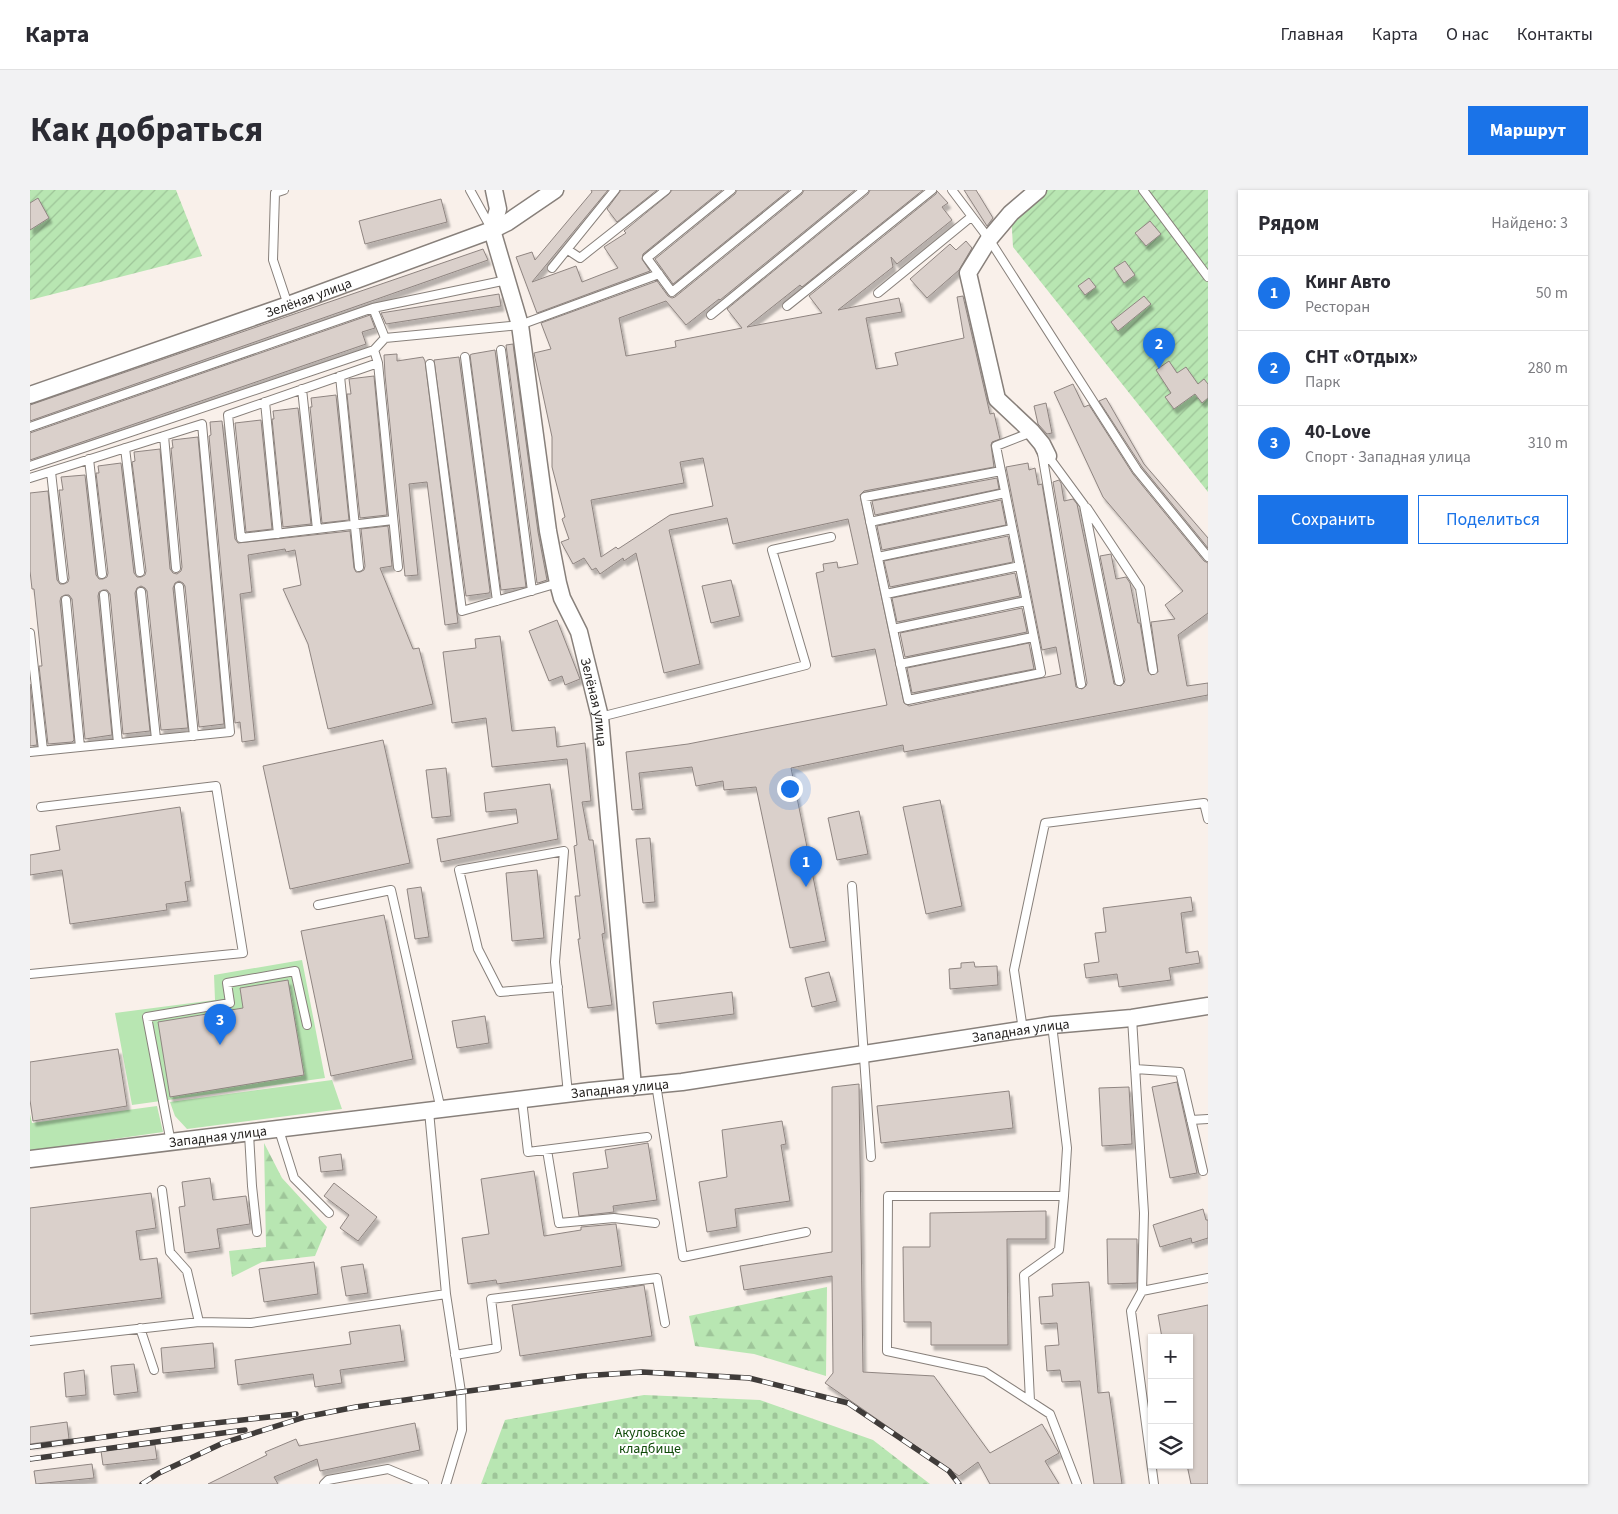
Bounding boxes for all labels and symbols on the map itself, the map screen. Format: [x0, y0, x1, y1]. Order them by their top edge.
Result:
street label: Зелёная улица [263, 273, 355, 323]
pin: 2 [1143, 328, 1175, 369]
street label: Зелёная улица [575, 656, 612, 748]
your location [777, 776, 803, 802]
pin: 1 [790, 846, 822, 887]
pin: 3 [204, 1004, 236, 1045]
street label: Западная улица [970, 1015, 1070, 1048]
street label: Западная улица [570, 1074, 670, 1104]
street label: Западная улица [168, 1121, 268, 1153]
park label: Акуловское кладбище [615, 1423, 685, 1459]

